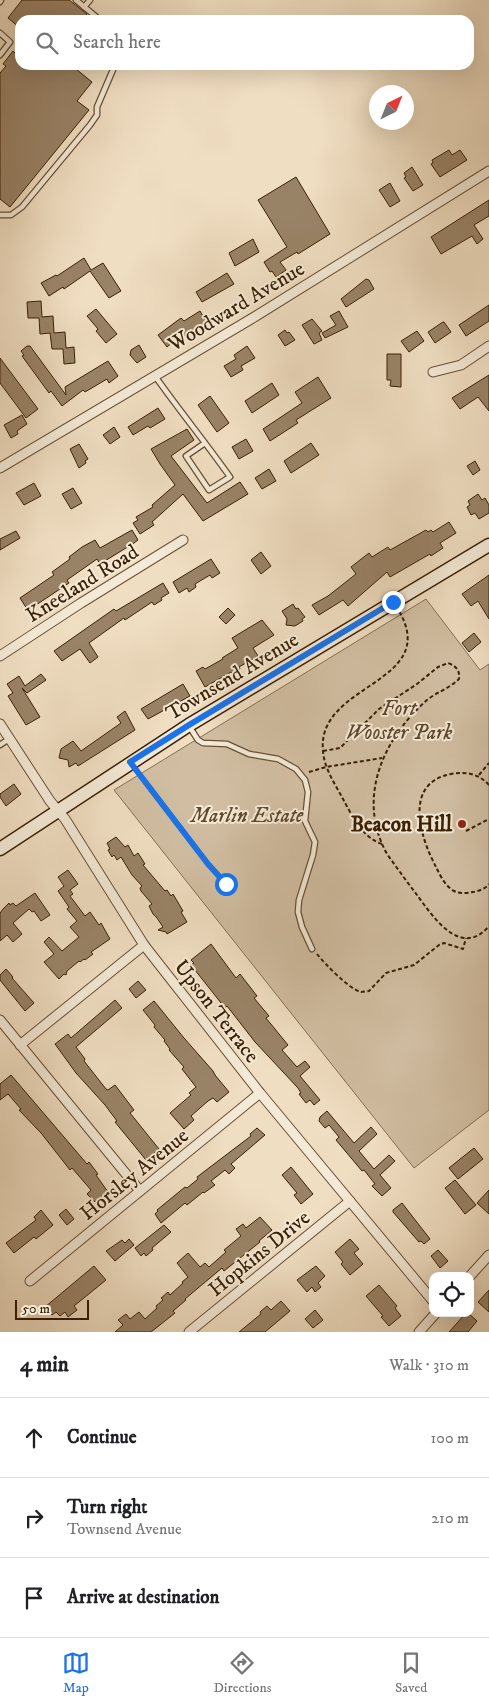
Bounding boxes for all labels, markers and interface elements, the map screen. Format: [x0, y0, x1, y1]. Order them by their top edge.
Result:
search box [15, 15, 474, 70]
icon: search [33, 29, 61, 57]
text: Search here [73, 31, 161, 54]
north arrow [369, 85, 414, 130]
street label: Woodward Avenue [163, 256, 310, 358]
street label: Kneeland Road [22, 539, 144, 629]
route end [382, 591, 405, 614]
street label: Townsend Avenue [161, 627, 304, 727]
park label: Fort Wooster Park [346, 696, 452, 746]
park label: Marlin Estate [189, 803, 304, 829]
place label: Beacon Hill [351, 812, 453, 838]
marker: Beacon Hill [456, 818, 468, 830]
route start [215, 873, 238, 896]
street label: Upson Terrace [168, 955, 265, 1069]
street label: Horsley Avenue [75, 1123, 194, 1226]
street label: Hopkins Drive [204, 1205, 316, 1303]
map controls [429, 1272, 474, 1317]
button: locate [429, 1272, 474, 1317]
scale bar [15, 1297, 89, 1320]
text: 50 m [22, 1300, 50, 1318]
text: 4 min [20, 1352, 69, 1378]
text: Walk · 310 m [389, 1355, 469, 1375]
icon: ahead [20, 1424, 48, 1452]
text: Continue [67, 1426, 137, 1449]
text: 100 m [431, 1428, 469, 1448]
text: Turn right [67, 1496, 147, 1519]
icon: right [20, 1504, 48, 1532]
text: 210 m [431, 1508, 469, 1528]
text: Townsend Avenue [67, 1519, 182, 1539]
icon: arrive [20, 1584, 48, 1612]
text: Arrive at destination [67, 1586, 219, 1609]
tab: Map [62, 1649, 90, 1697]
tab: Directions [213, 1649, 271, 1697]
tab: Saved [395, 1649, 427, 1697]

